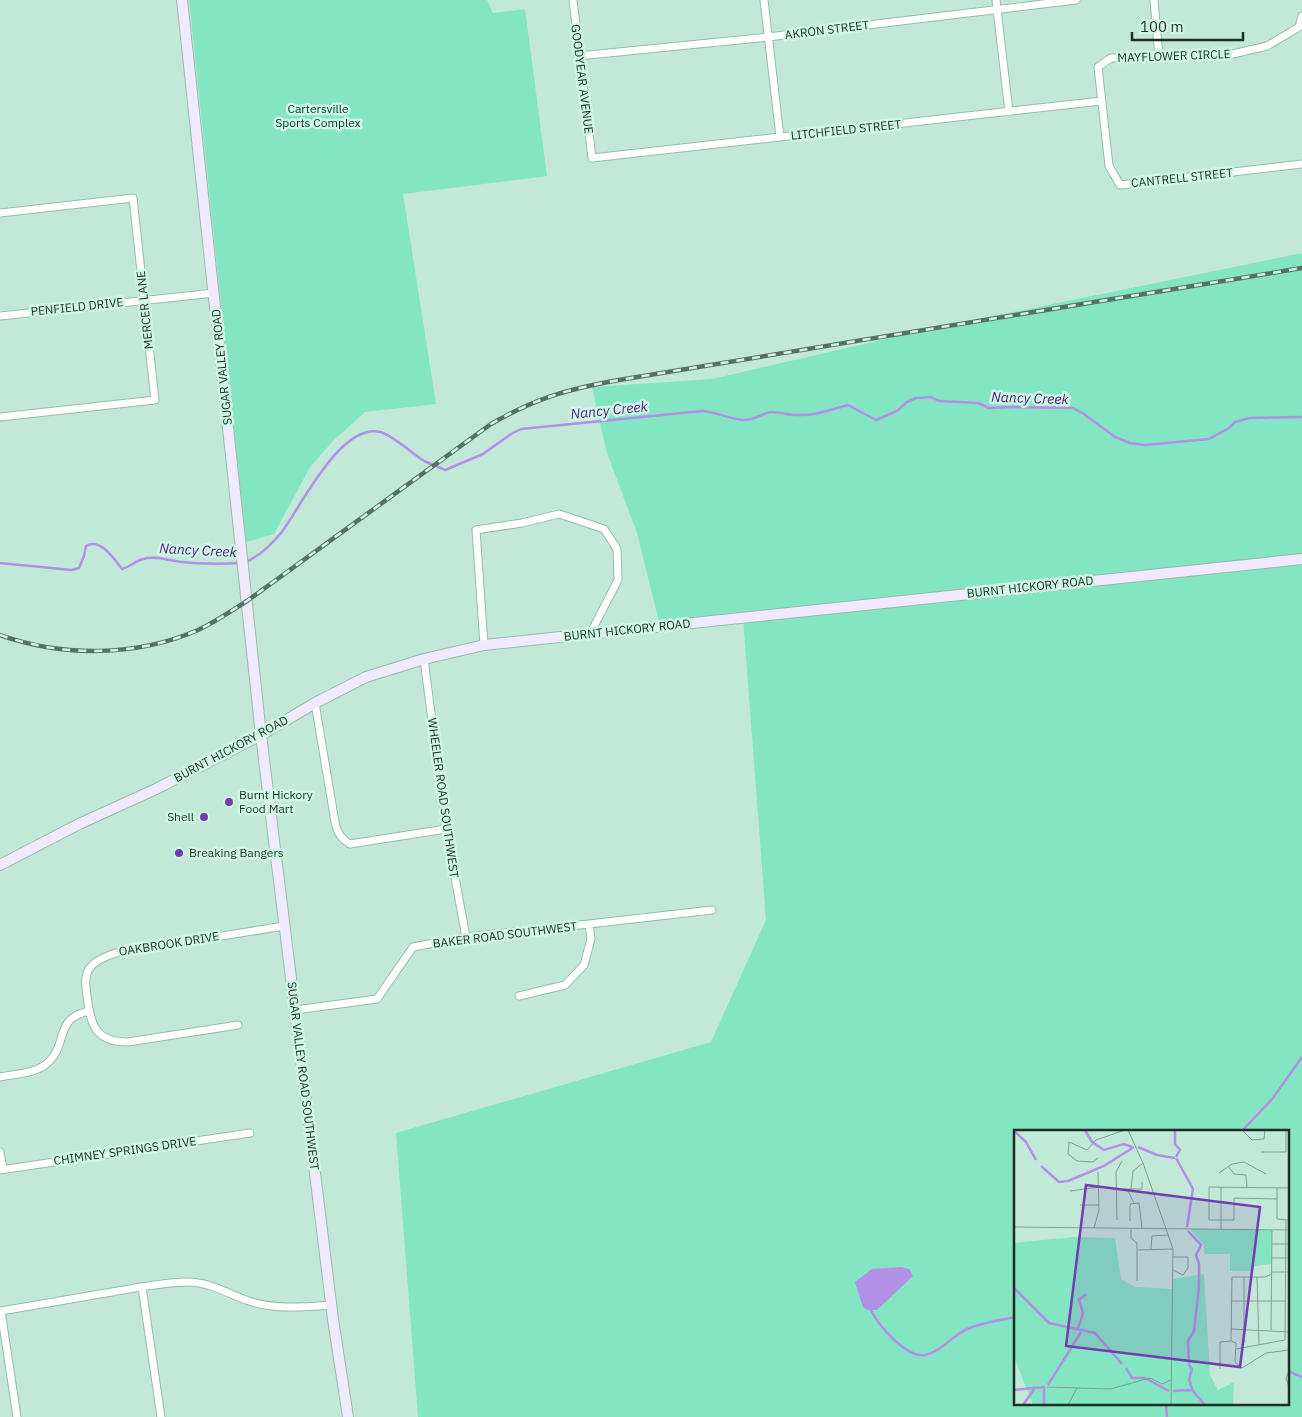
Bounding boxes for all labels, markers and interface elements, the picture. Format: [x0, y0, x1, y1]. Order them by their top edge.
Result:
scale bar [1132, 10, 1243, 42]
street label: AKRON STREET [784, 17, 870, 42]
text: 100 m [1140, 17, 1184, 36]
street label: GOODYEAR AVENUE [568, 23, 597, 135]
street label: MAYFLOWER CIRCLE [1117, 46, 1231, 65]
park label: Cartersville Sports Complex [275, 101, 361, 130]
street label: LITCHFIELD STREET [790, 116, 902, 143]
street label: CANTRELL STREET [1130, 165, 1234, 190]
street label: MERCER LANE [133, 270, 156, 350]
street label: PENFIELD DRIVE [30, 294, 124, 319]
street label: SUGAR VALLEY ROAD [208, 308, 235, 426]
water label: Nancy Creek [991, 388, 1070, 408]
water label: Nancy Creek [569, 397, 649, 423]
water label: Nancy Creek [159, 539, 238, 561]
street label: BURNT HICKORY ROAD [966, 572, 1094, 601]
street label: BURNT HICKORY ROAD [563, 615, 691, 644]
street label: BURNT HICKORY ROAD [171, 712, 290, 785]
street label: WHEELER ROAD SOUTHWEST [425, 717, 462, 879]
place label: Burnt Hickory Food Mart [239, 787, 313, 816]
marker: Burnt Hickory Food Mart [223, 796, 235, 808]
place label: Shell [167, 809, 194, 824]
marker: Shell [198, 811, 210, 823]
place label: Breaking Bangers [189, 845, 284, 860]
marker: Breaking Bangers [173, 847, 185, 859]
street label: BAKER ROAD SOUTHWEST [432, 918, 578, 951]
street label: OAKBROOK DRIVE [118, 928, 220, 959]
street label: SUGAR VALLEY ROAD SOUTHWEST [284, 981, 323, 1171]
inset map [1014, 1130, 1290, 1404]
street label: CHIMNEY SPRINGS DRIVE [53, 1133, 197, 1168]

